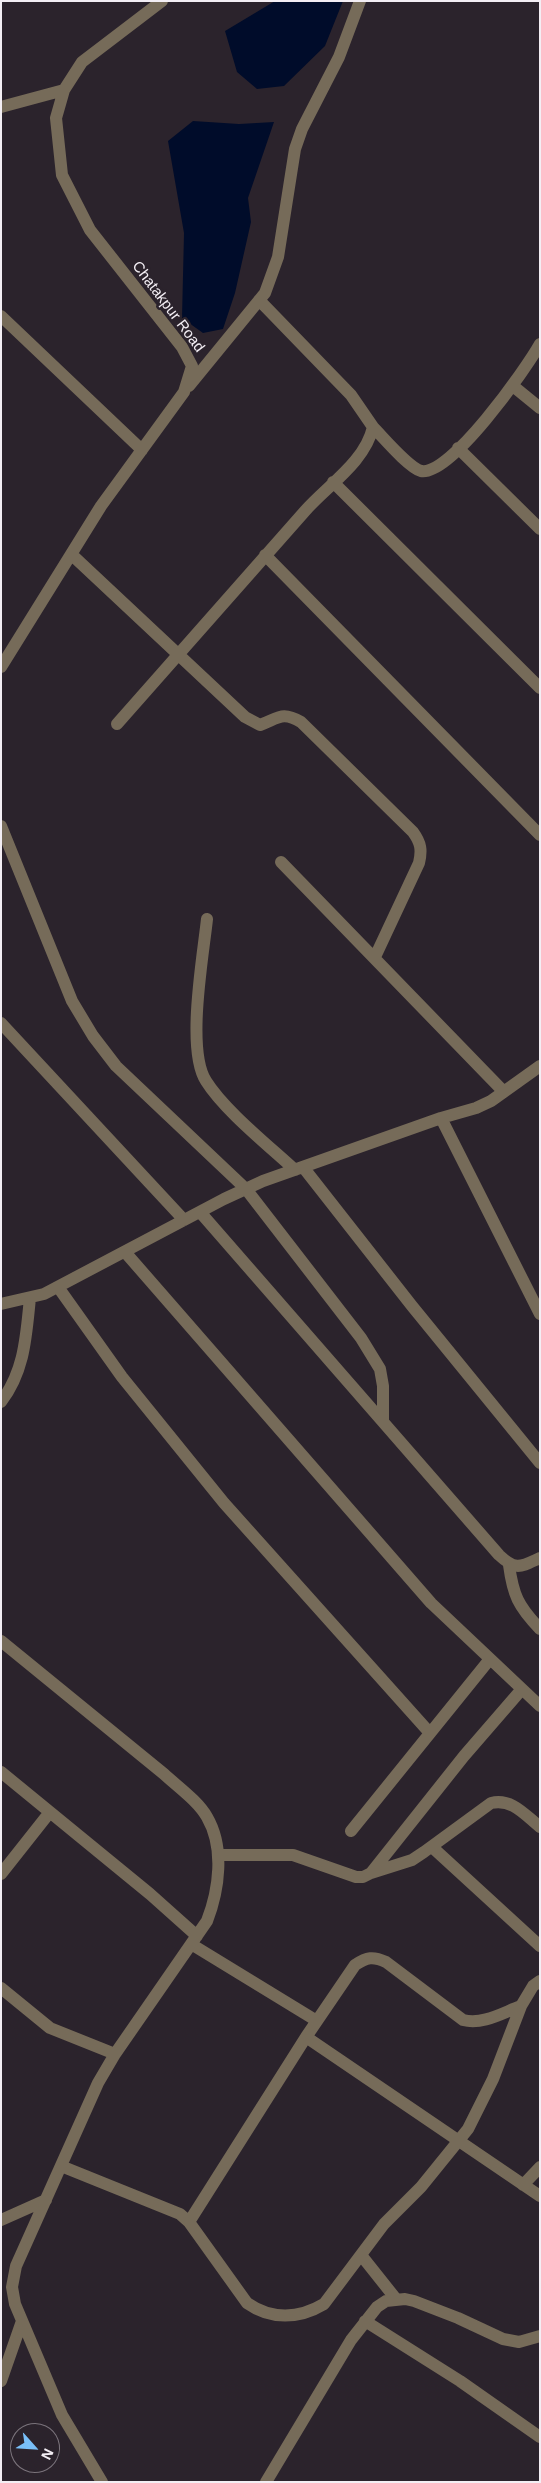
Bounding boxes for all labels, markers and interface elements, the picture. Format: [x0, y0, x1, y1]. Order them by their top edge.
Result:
street label: Chatakpur Road [128, 258, 208, 356]
north arrow [10, 2423, 60, 2473]
text: N [38, 2446, 57, 2462]

